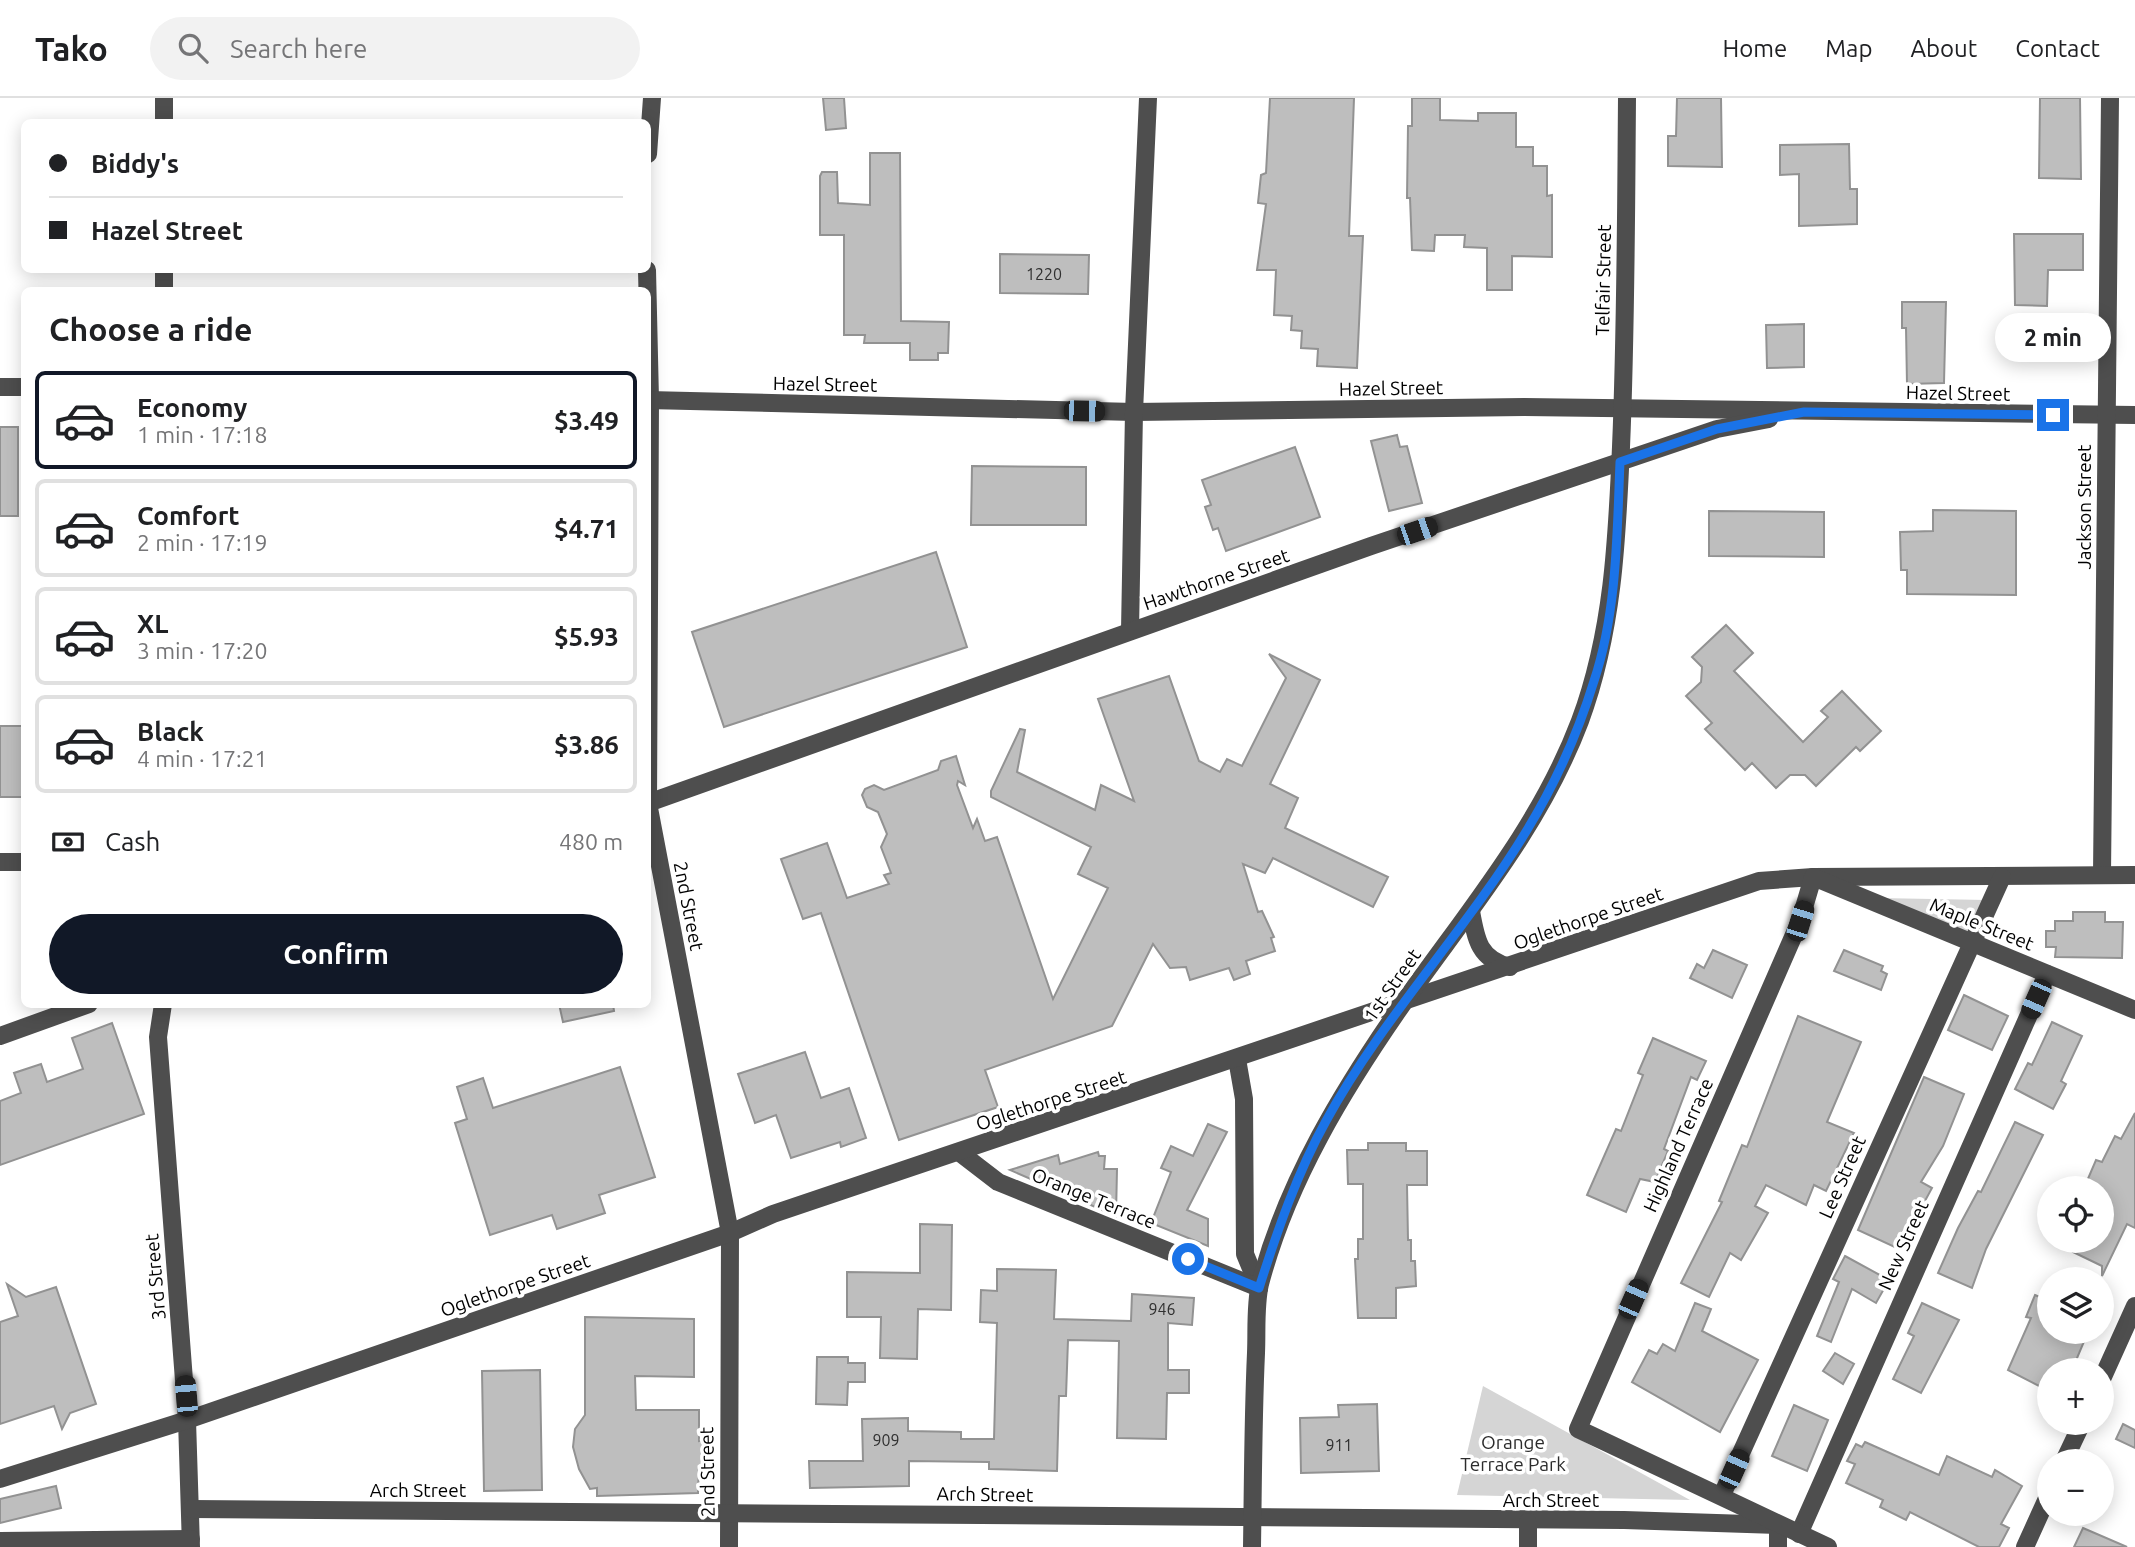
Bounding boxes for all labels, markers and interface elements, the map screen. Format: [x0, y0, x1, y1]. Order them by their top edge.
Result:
search box [150, 17, 640, 80]
icon: search [174, 29, 212, 67]
text: Tako [35, 30, 108, 67]
text: Search here [230, 34, 367, 63]
text: Home [1722, 35, 1787, 62]
text: Map [1825, 35, 1872, 62]
text: About [1910, 35, 1977, 62]
text: Contact [2015, 35, 2100, 62]
text: Biddy's [91, 149, 179, 178]
text: Hazel Street [91, 216, 243, 245]
street label: Telfair Street [1591, 224, 1615, 336]
house number: 1220 [1026, 265, 1062, 283]
text: Choose a ride [49, 311, 252, 347]
callout: 2 min [1995, 314, 2111, 362]
text: 2 min [2024, 325, 2082, 350]
street label: Hazel Street [773, 372, 878, 396]
street label: Hazel Street [1339, 376, 1444, 400]
street label: Hazel Street [1906, 381, 2011, 405]
icon: car [53, 389, 116, 452]
text: Economy [137, 393, 247, 422]
route end [2037, 399, 2069, 431]
car [1063, 400, 1106, 422]
text: $3.49 [554, 406, 619, 435]
text: 1 min · 17:18 [137, 422, 268, 447]
street label: Jackson Street [2073, 444, 2095, 570]
icon: car [53, 497, 116, 560]
text: Comfort [137, 501, 240, 530]
text: $4.71 [554, 514, 619, 543]
car [1394, 514, 1441, 548]
text: 2 min · 17:19 [137, 530, 268, 555]
street label: Hawthorne Street [1140, 544, 1292, 614]
icon: car [53, 605, 116, 668]
text: XL [137, 609, 168, 638]
text: $5.93 [554, 622, 619, 651]
text: 3 min · 17:20 [137, 638, 268, 663]
icon: car [53, 713, 116, 776]
text: Black [137, 717, 204, 746]
text: $3.86 [554, 730, 619, 759]
text: 4 min · 17:21 [137, 746, 268, 771]
icon: cash [49, 823, 87, 861]
text: Cash [105, 827, 160, 856]
text: 480 m [559, 829, 623, 854]
street label: 2nd Street [670, 860, 708, 953]
street label: Oglethorpe Street [1510, 882, 1666, 954]
street label: Maple Street [1927, 893, 2038, 955]
car [1784, 898, 1817, 944]
button: Confirm [49, 914, 623, 994]
street label: 1st Street [1359, 944, 1425, 1026]
car [2018, 976, 2055, 1022]
street label: Oglethorpe Street [973, 1065, 1129, 1135]
street label: Highland Terrace [1639, 1075, 1717, 1215]
street label: Lee Street [1814, 1132, 1870, 1222]
street label: Orange Terrace [1029, 1163, 1159, 1233]
map controls [2037, 1176, 2114, 1526]
button: locate [2037, 1176, 2114, 1253]
street label: New Street [1873, 1196, 1933, 1293]
street label: 3rd Street [140, 1232, 170, 1321]
route start [1172, 1243, 1204, 1275]
street label: Oglethorpe Street [437, 1249, 593, 1321]
button: layers [2037, 1267, 2114, 1344]
car [1615, 1276, 1652, 1322]
house number: 946 [1148, 1300, 1176, 1318]
button: + [2037, 1358, 2114, 1435]
car [174, 1374, 199, 1418]
street label: 2nd Street [695, 1426, 719, 1517]
house number: 909 [872, 1431, 900, 1449]
park label: Orange Terrace Park [1460, 1431, 1566, 1475]
house number: 911 [1325, 1436, 1353, 1454]
car [1716, 1446, 1753, 1492]
button: − [2037, 1449, 2114, 1526]
street label: Arch Street [370, 1479, 467, 1501]
street label: Arch Street [937, 1482, 1034, 1506]
street label: Arch Street [1503, 1489, 1600, 1511]

